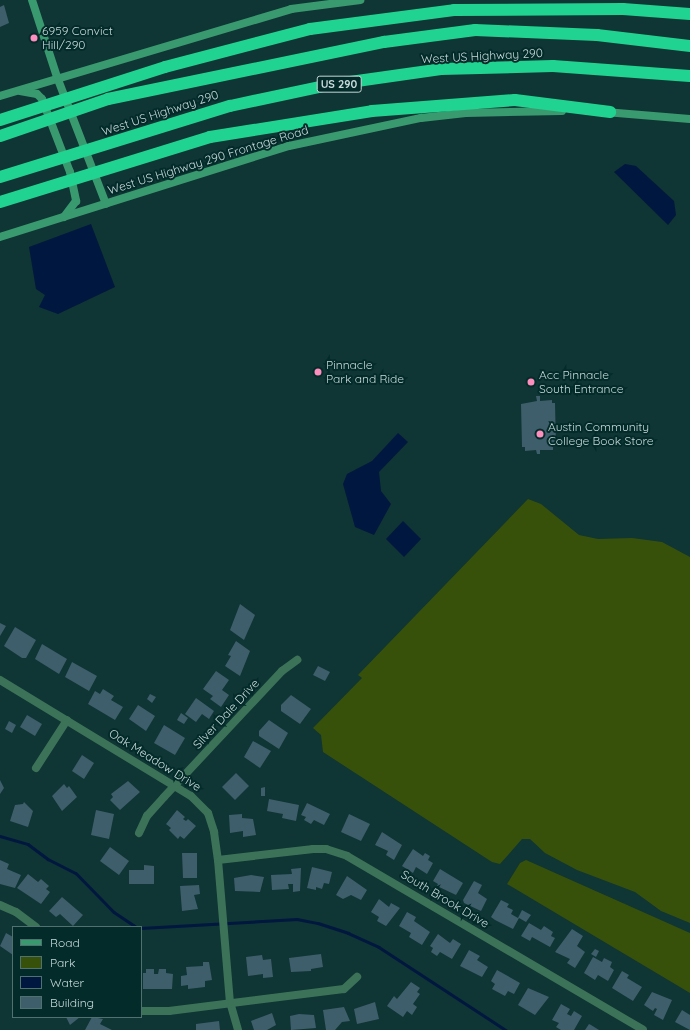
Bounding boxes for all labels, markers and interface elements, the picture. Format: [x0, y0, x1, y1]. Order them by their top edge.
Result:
place label: 6959 Convict Hill/290 [42, 24, 113, 52]
marker: 6959 Convict Hill/290 [29, 33, 39, 43]
street label: West US Highway 290 [421, 46, 543, 66]
road number: US 290 [316, 75, 362, 93]
street label: West US Highway 290 [100, 87, 220, 139]
street label: West US Highway 290 Frontage Road [106, 123, 310, 197]
place label: Pinnacle Park and Ride [326, 358, 404, 386]
marker: Pinnacle Park and Ride [313, 367, 323, 377]
place label: Acc Pinnacle South Entrance [539, 368, 623, 396]
marker: Acc Pinnacle South Entrance [526, 377, 536, 387]
place label: Austin Community College Book Store [548, 420, 654, 448]
marker: Austin Community College Book Store [535, 429, 545, 439]
street label: Silver Dale Drive [190, 676, 262, 752]
street label: Oak Meadow Drive [106, 726, 204, 794]
street label: South Brook Drive [398, 867, 492, 931]
legend [12, 926, 142, 1018]
text: Road [50, 935, 80, 950]
text: Park [50, 955, 75, 970]
text: Water [50, 975, 84, 990]
text: Building [50, 995, 94, 1010]

